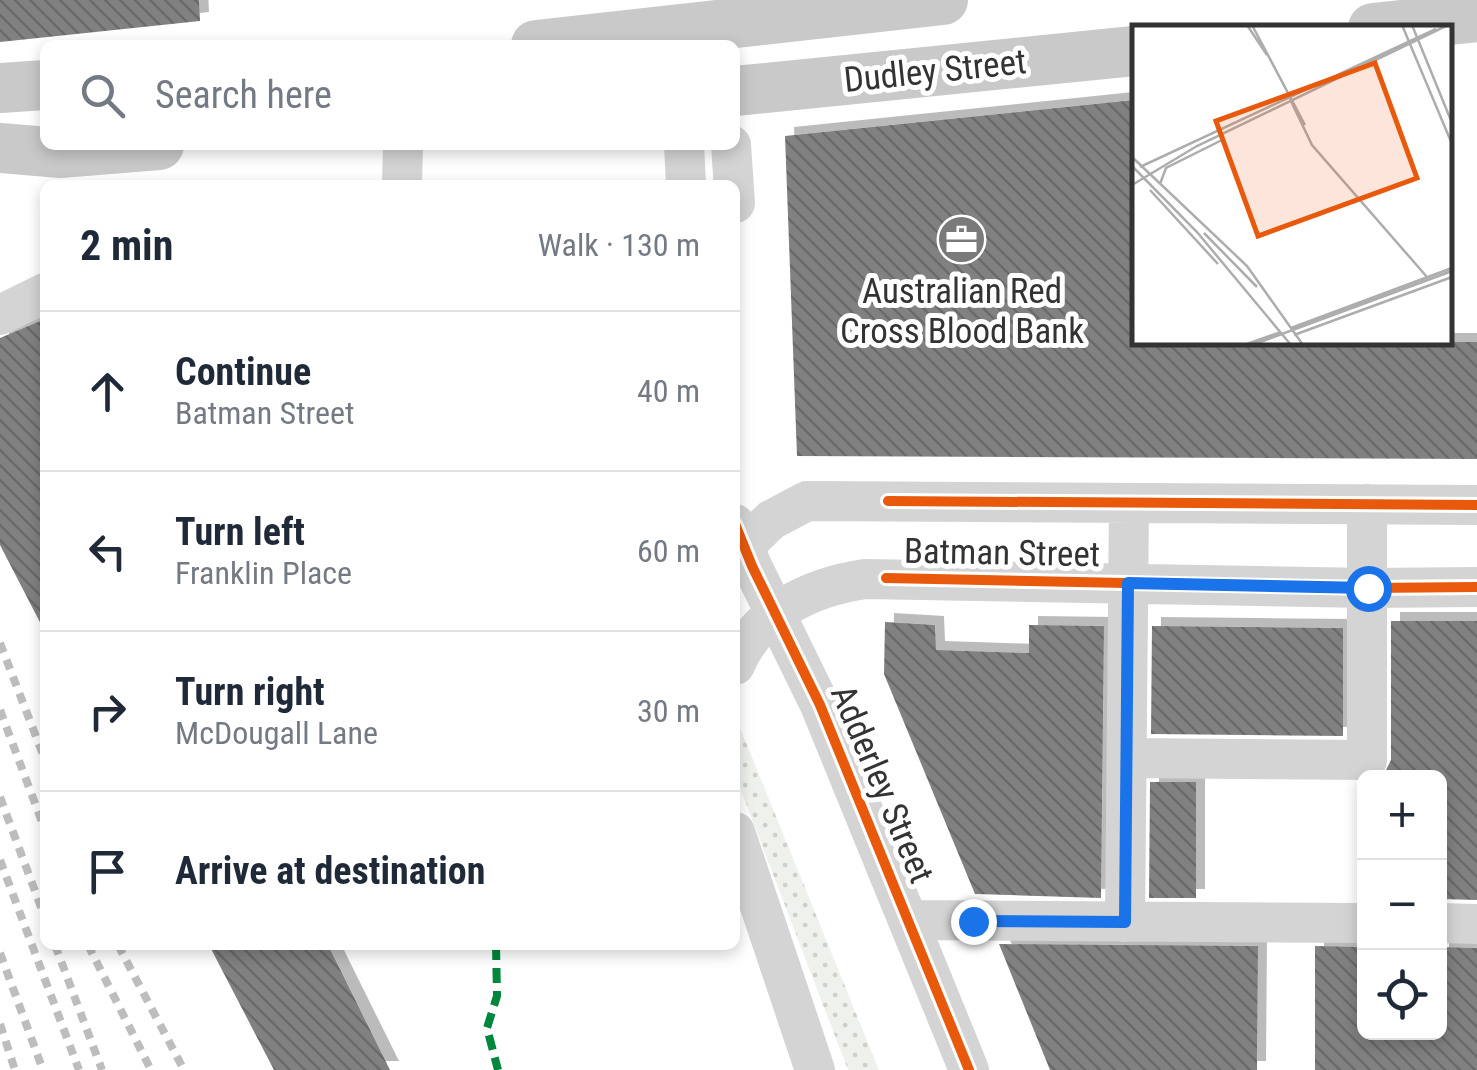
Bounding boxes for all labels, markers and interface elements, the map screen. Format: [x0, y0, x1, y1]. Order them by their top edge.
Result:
inset map [1132, 25, 1452, 345]
search box [40, 40, 740, 150]
street label: Dudley Street [842, 41, 1028, 101]
icon: search [75, 68, 130, 123]
text: Search here [155, 73, 332, 117]
office icon: Australian Red Cross Blood Bank [936, 213, 988, 265]
text: 2 min [80, 221, 173, 270]
text: Walk · 130 m [538, 226, 700, 264]
place label: Australian Red Cross Blood Bank [840, 271, 1084, 352]
text: Continue [175, 350, 311, 394]
icon: ahead [80, 364, 135, 419]
text: 40 m [637, 372, 700, 410]
text: Batman Street [175, 394, 355, 432]
text: Turn left [175, 510, 305, 554]
icon: left [80, 524, 135, 579]
street label: Batman Street [903, 531, 1101, 575]
text: 60 m [637, 532, 700, 570]
text: Franklin Place [175, 554, 352, 592]
route start [1346, 566, 1392, 612]
text: Turn right [175, 670, 325, 714]
street label: Adderley Street [822, 679, 942, 889]
icon: right [80, 684, 135, 739]
text: 30 m [637, 692, 700, 730]
text: McDougall Lane [175, 714, 378, 752]
map controls [1357, 770, 1447, 1040]
button: + [1357, 770, 1447, 860]
icon: arrive [80, 844, 135, 899]
text: Arrive at destination [175, 849, 485, 893]
button: − [1357, 860, 1447, 950]
route end [951, 899, 997, 945]
button: locate [1357, 950, 1447, 1040]

